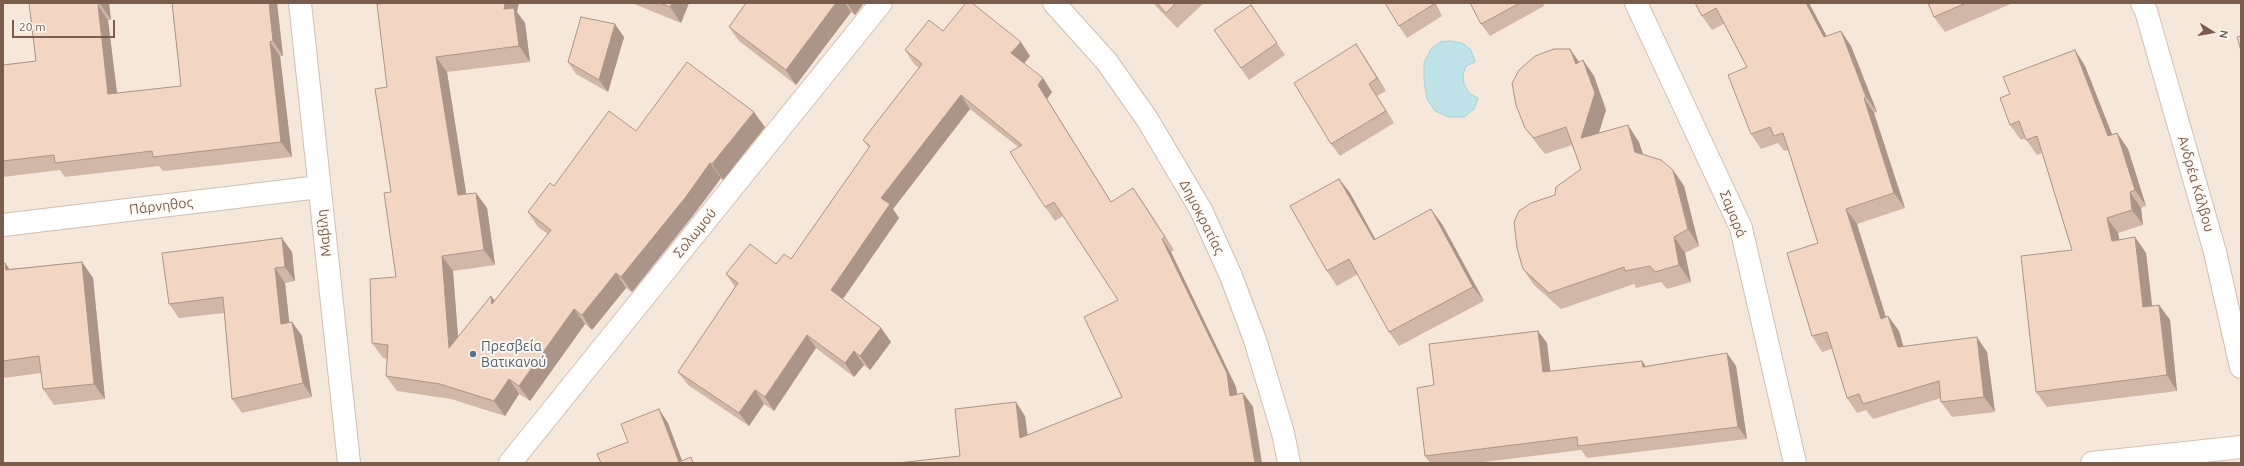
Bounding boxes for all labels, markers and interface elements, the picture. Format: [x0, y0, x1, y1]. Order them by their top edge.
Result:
scale bar [14, 12, 117, 38]
north arrow [2192, 12, 2232, 52]
text: 20 m [19, 20, 46, 33]
text: N [2217, 29, 2230, 39]
street label: Ανδρέα Κάλβου [2174, 134, 2218, 234]
street label: Δημοκρατίας [1176, 177, 1228, 257]
street label: Σαμαρά [1716, 188, 1750, 240]
street label: Πάρνηθος [128, 194, 194, 218]
street label: Σολωμού [670, 205, 720, 261]
street label: Μαβίλη [313, 208, 335, 258]
place label: Πρεσβεία Βατικανού [481, 338, 546, 370]
marker: Πρεσβεία Βατικανού [468, 349, 478, 359]

